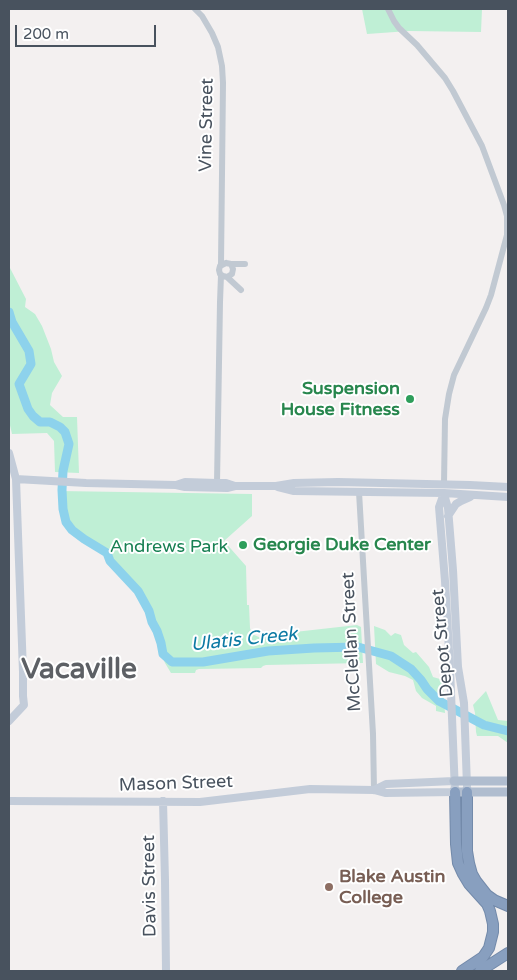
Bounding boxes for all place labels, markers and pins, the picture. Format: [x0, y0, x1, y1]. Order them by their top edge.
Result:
place label: Suspension House Fitness [281, 378, 400, 420]
marker: Suspension House Fitness [404, 393, 416, 405]
place label: Georgie Duke Center [253, 534, 431, 556]
marker: Georgie Duke Center [237, 539, 249, 551]
place label: Blake Austin College [339, 866, 445, 909]
marker: Blake Austin College [323, 881, 335, 893]

